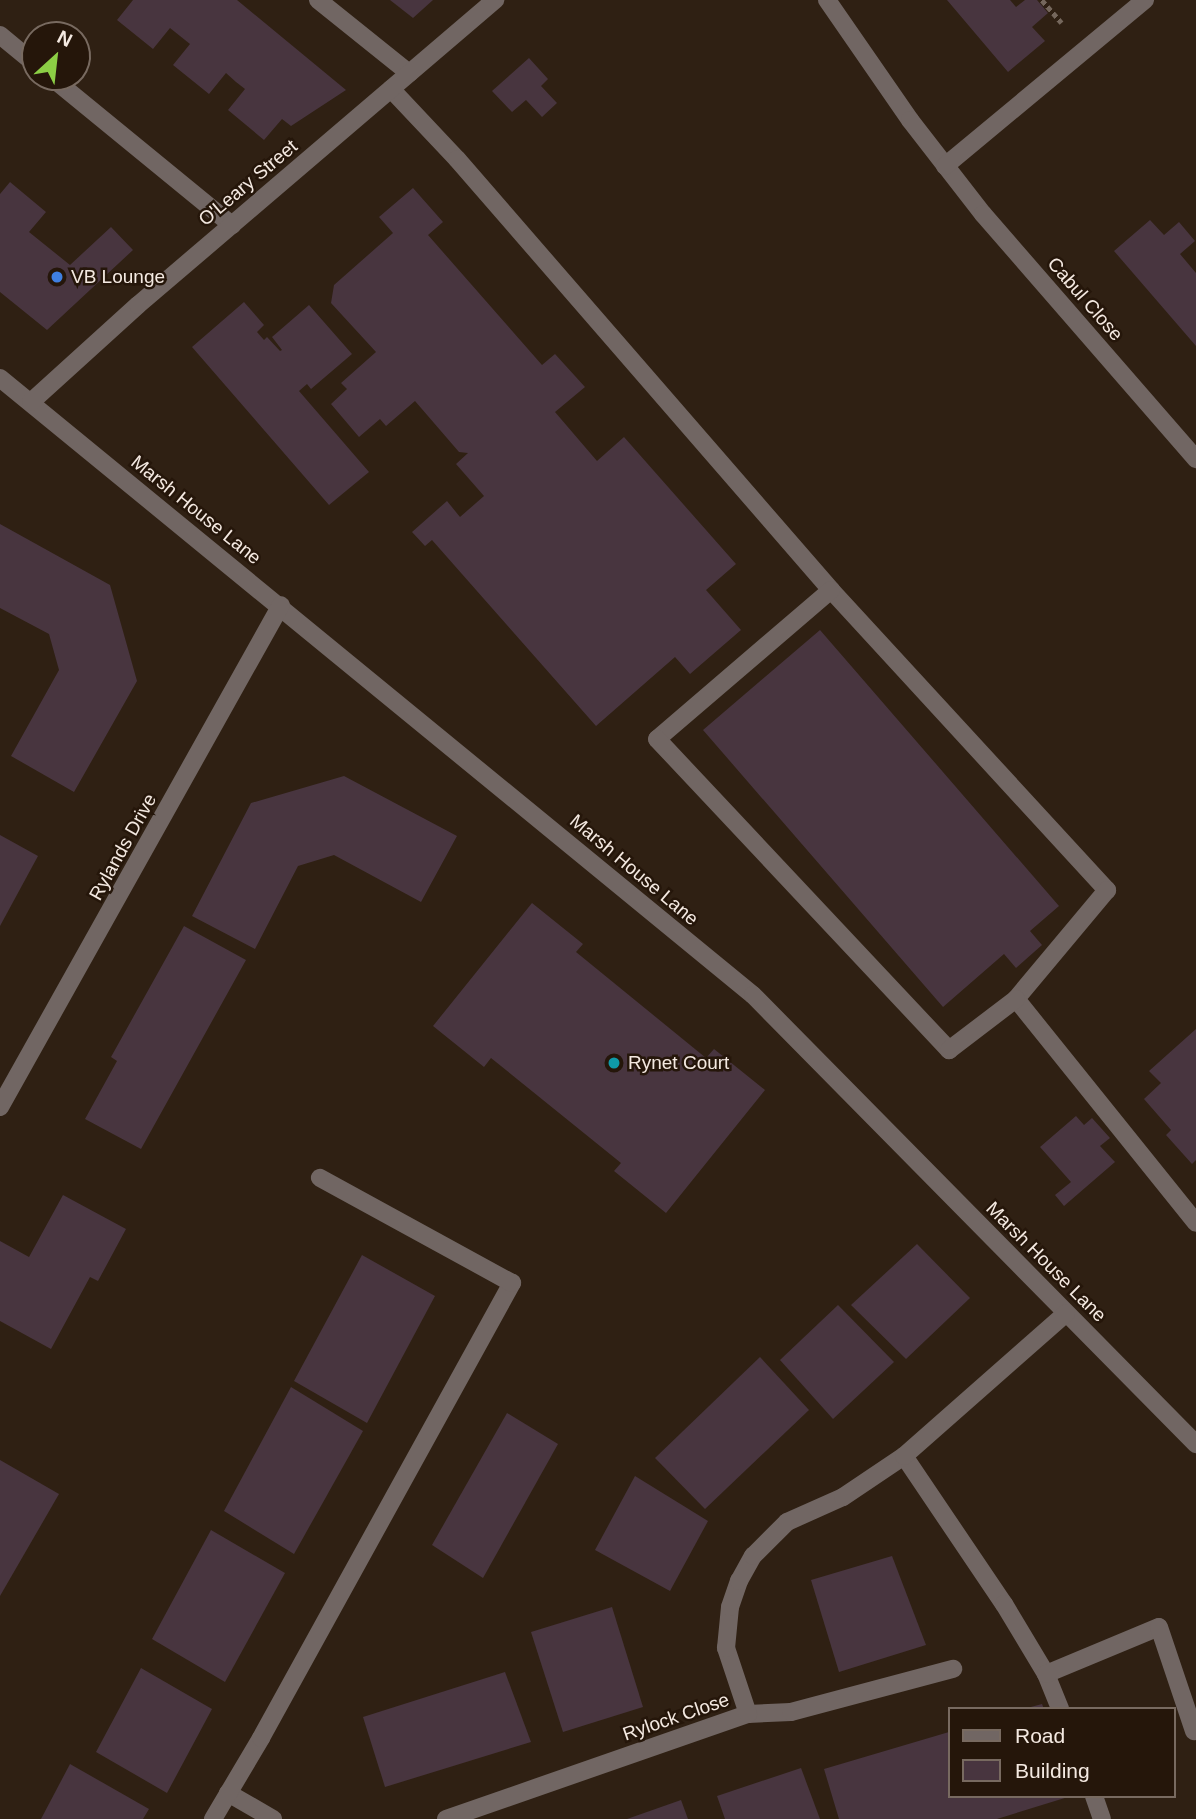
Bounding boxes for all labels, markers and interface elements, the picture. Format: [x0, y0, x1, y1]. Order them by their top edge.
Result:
north arrow [21, 21, 91, 91]
text: N [54, 26, 76, 51]
street label: O'Leary Street [194, 135, 302, 231]
street label: Cabul Close [1042, 252, 1128, 346]
place label: VB Lounge [71, 266, 165, 288]
marker: VB Lounge [49, 269, 65, 285]
street label: Marsh House Lane [126, 451, 266, 569]
street label: Rylands Drive [84, 790, 162, 904]
street label: Marsh House Lane [565, 810, 703, 930]
place label: Rynet Court [628, 1052, 729, 1074]
marker: Rynet Court [606, 1055, 622, 1071]
street label: Marsh House Lane [981, 1197, 1111, 1327]
street label: Rylock Close [620, 1688, 732, 1746]
legend [948, 1707, 1175, 1798]
text: Road [1015, 1724, 1065, 1747]
text: Building [1015, 1759, 1090, 1782]

